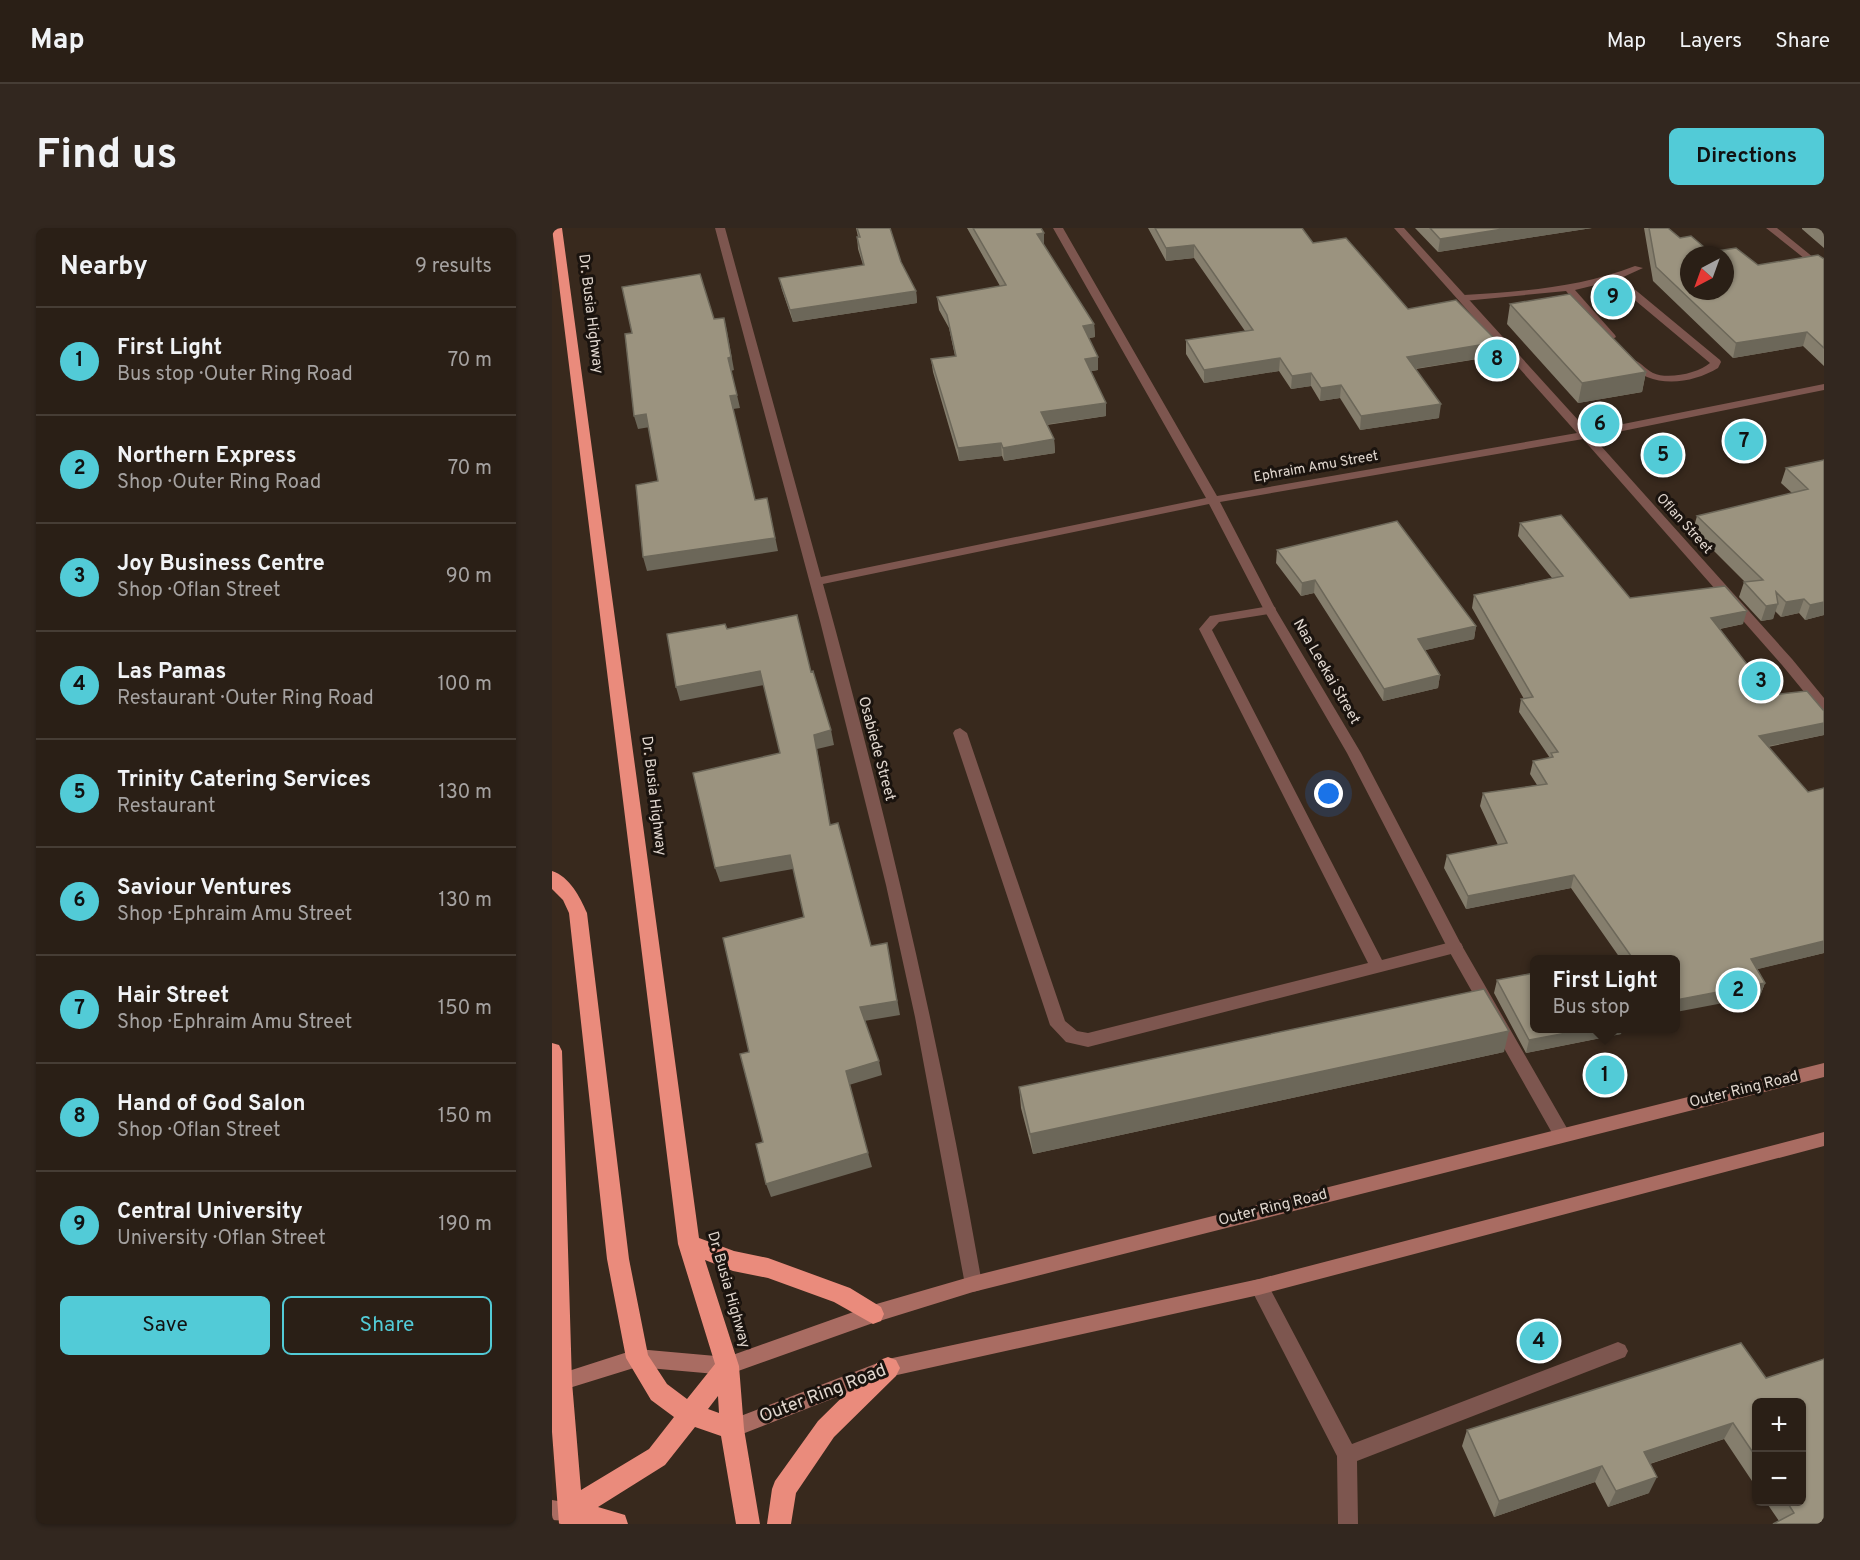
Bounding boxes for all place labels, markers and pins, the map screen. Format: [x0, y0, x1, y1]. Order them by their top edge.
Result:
pin: 9 [1594, 274, 1632, 320]
pin: 8 [1478, 336, 1516, 382]
pin: 6 [1580, 402, 1620, 446]
pin: 7 [1724, 418, 1764, 464]
pin: 5 [1644, 432, 1682, 478]
pin: 3 [1742, 658, 1780, 704]
pin: 2 [1718, 968, 1758, 1012]
pin: 1 [1586, 1052, 1624, 1098]
pin: 4 [1520, 1318, 1558, 1364]

